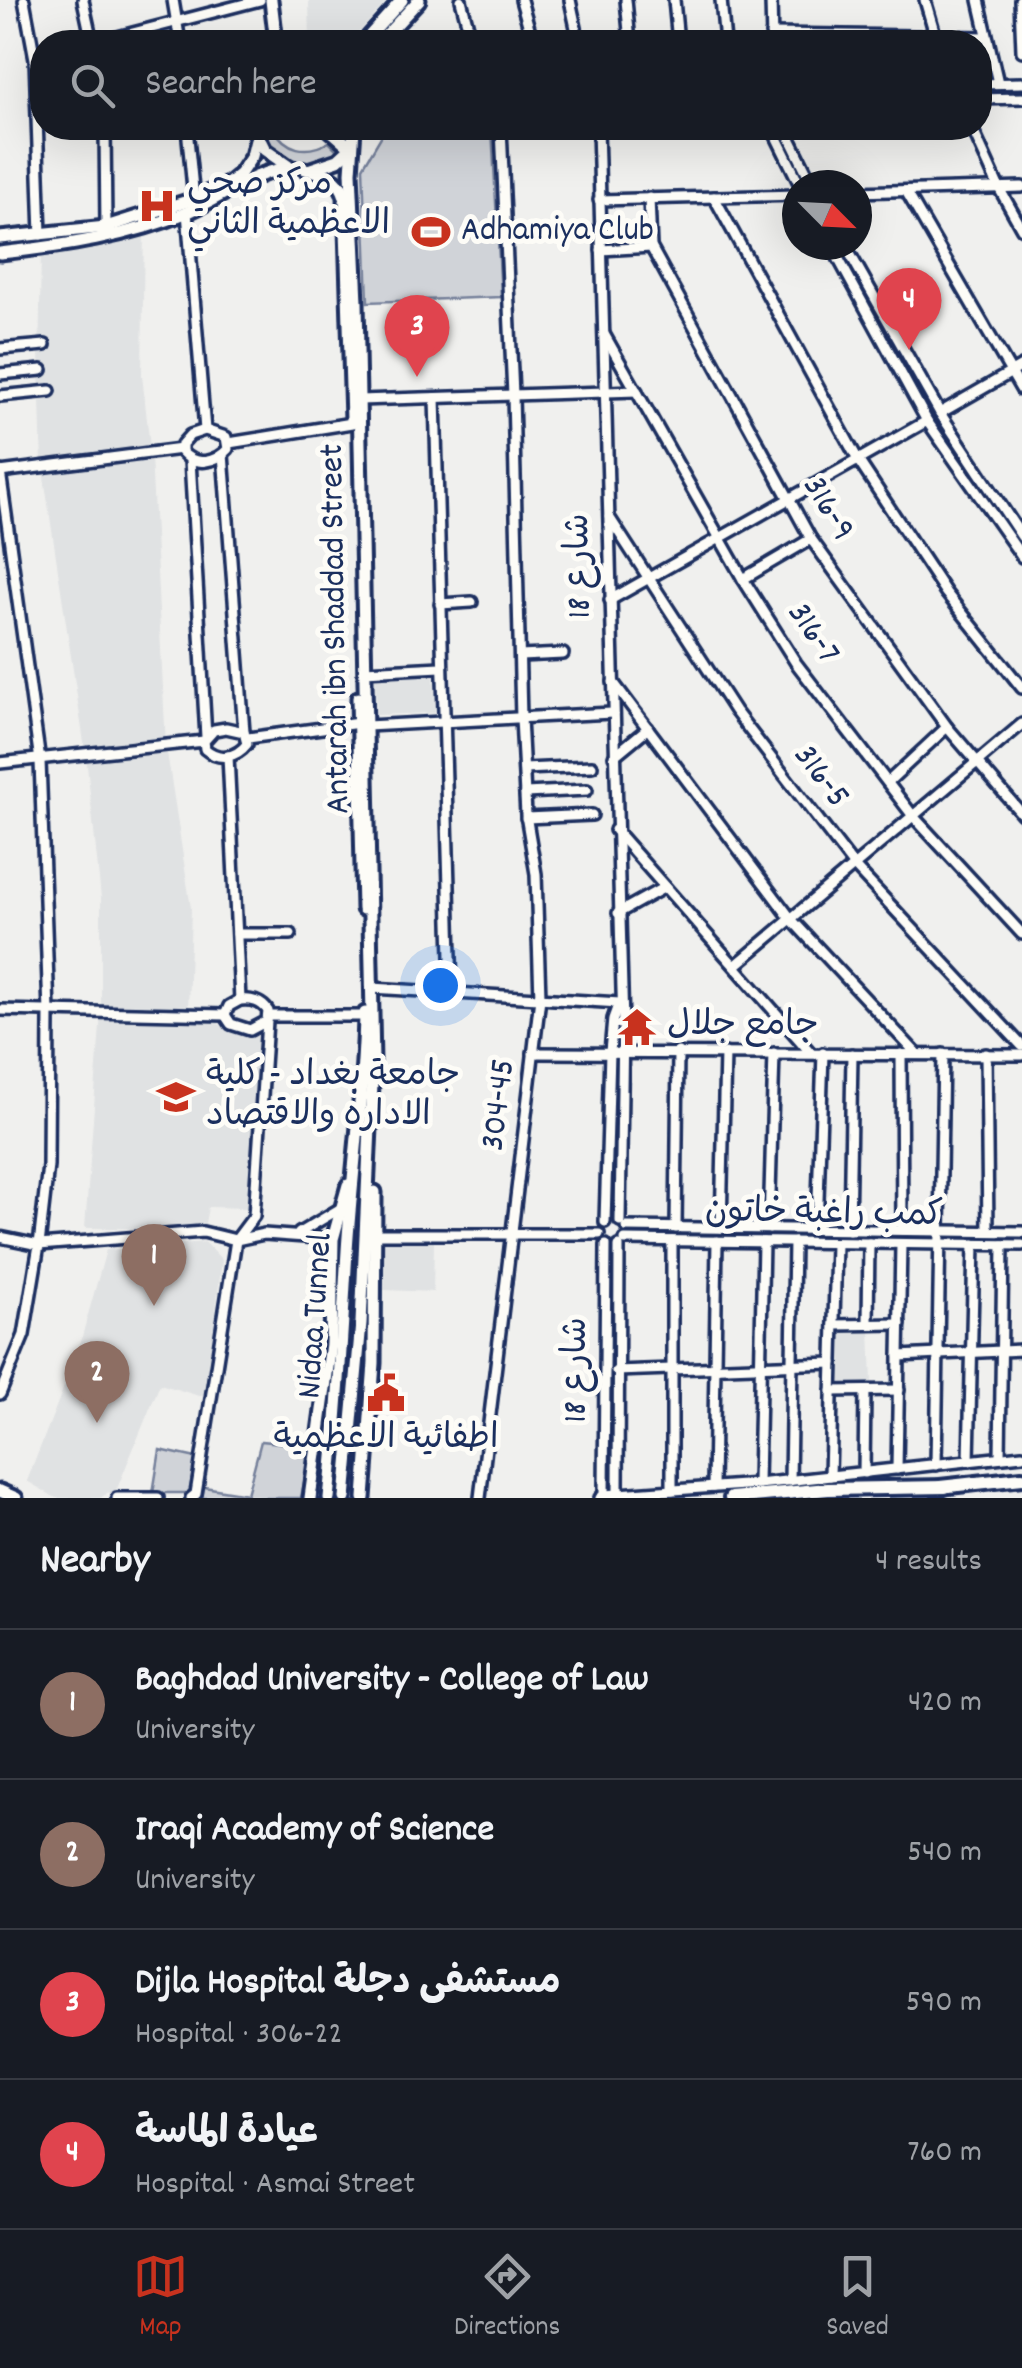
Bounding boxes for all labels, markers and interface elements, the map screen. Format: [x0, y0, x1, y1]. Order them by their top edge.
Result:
search box [30, 30, 992, 140]
icon: search [65, 58, 120, 113]
text: Search here [145, 58, 317, 113]
place label: مركز صحي الاعظمية الثاني [187, 161, 390, 252]
north arrow [782, 170, 872, 260]
hospital icon: مركز صحي الاعظمية الثاني [136, 185, 178, 227]
place label: Adhamiya Club [461, 207, 654, 257]
sports icon: Adhamiya Club [410, 211, 452, 253]
pin: 4 [876, 268, 942, 350]
pin: 3 [384, 294, 450, 377]
street label: Antarah ibn Shaddad Street [309, 443, 365, 815]
street label: 316-9 [788, 467, 866, 551]
street label: شارع 18 [555, 513, 607, 619]
street label: 316-7 [773, 593, 851, 675]
street label: 316-5 [779, 735, 861, 819]
your location [415, 960, 466, 1011]
place label: جامع جلال [667, 1002, 819, 1052]
temple icon: جامع جلال [616, 1006, 658, 1048]
place label: جامعة بغداد - كلية الاداره والاقتصاد [206, 1052, 460, 1142]
street label: 304-45 [470, 1056, 530, 1154]
school or university icon: جامعة بغداد - كلية الاداره والاقتصاد [155, 1076, 197, 1118]
street label: كمب راغبة خاتون [704, 1188, 944, 1242]
pin: 1 [122, 1224, 186, 1306]
street label: Nidaa Tunnel [286, 1231, 348, 1401]
street label: شارع 18 [553, 1317, 603, 1423]
pin: 2 [64, 1340, 130, 1423]
public building icon: اطفائية الاعظمية [365, 1372, 407, 1414]
place label: اطفائية الاعظمية [273, 1415, 499, 1465]
text: Nearby [40, 1533, 150, 1593]
text: 4 results [875, 1540, 982, 1586]
text: Baghdad University - College of Law [135, 1654, 649, 1709]
text: 1 [69, 1681, 76, 1727]
text: 420 m [908, 1681, 982, 1727]
text: University [135, 1709, 254, 1755]
text: Iraqi Academy of Science [135, 1804, 494, 1859]
text: 2 [66, 1831, 79, 1877]
text: 540 m [907, 1831, 982, 1877]
text: University [135, 1859, 254, 1905]
text: Dijla Hospital مستشفى دجلة [135, 1957, 560, 2012]
text: 3 [65, 1981, 80, 2027]
text: 590 m [906, 1981, 982, 2027]
text: Hospital · 306-22 [135, 2013, 342, 2059]
text: عيادة الماسة [135, 2107, 318, 2162]
text: 4 [66, 2131, 79, 2177]
text: 760 m [907, 2131, 982, 2177]
text: Hospital · Asmai Street [135, 2163, 415, 2209]
tab: Map [133, 2249, 188, 2349]
tab: Directions [454, 2249, 560, 2349]
tab: Saved [826, 2249, 889, 2349]

